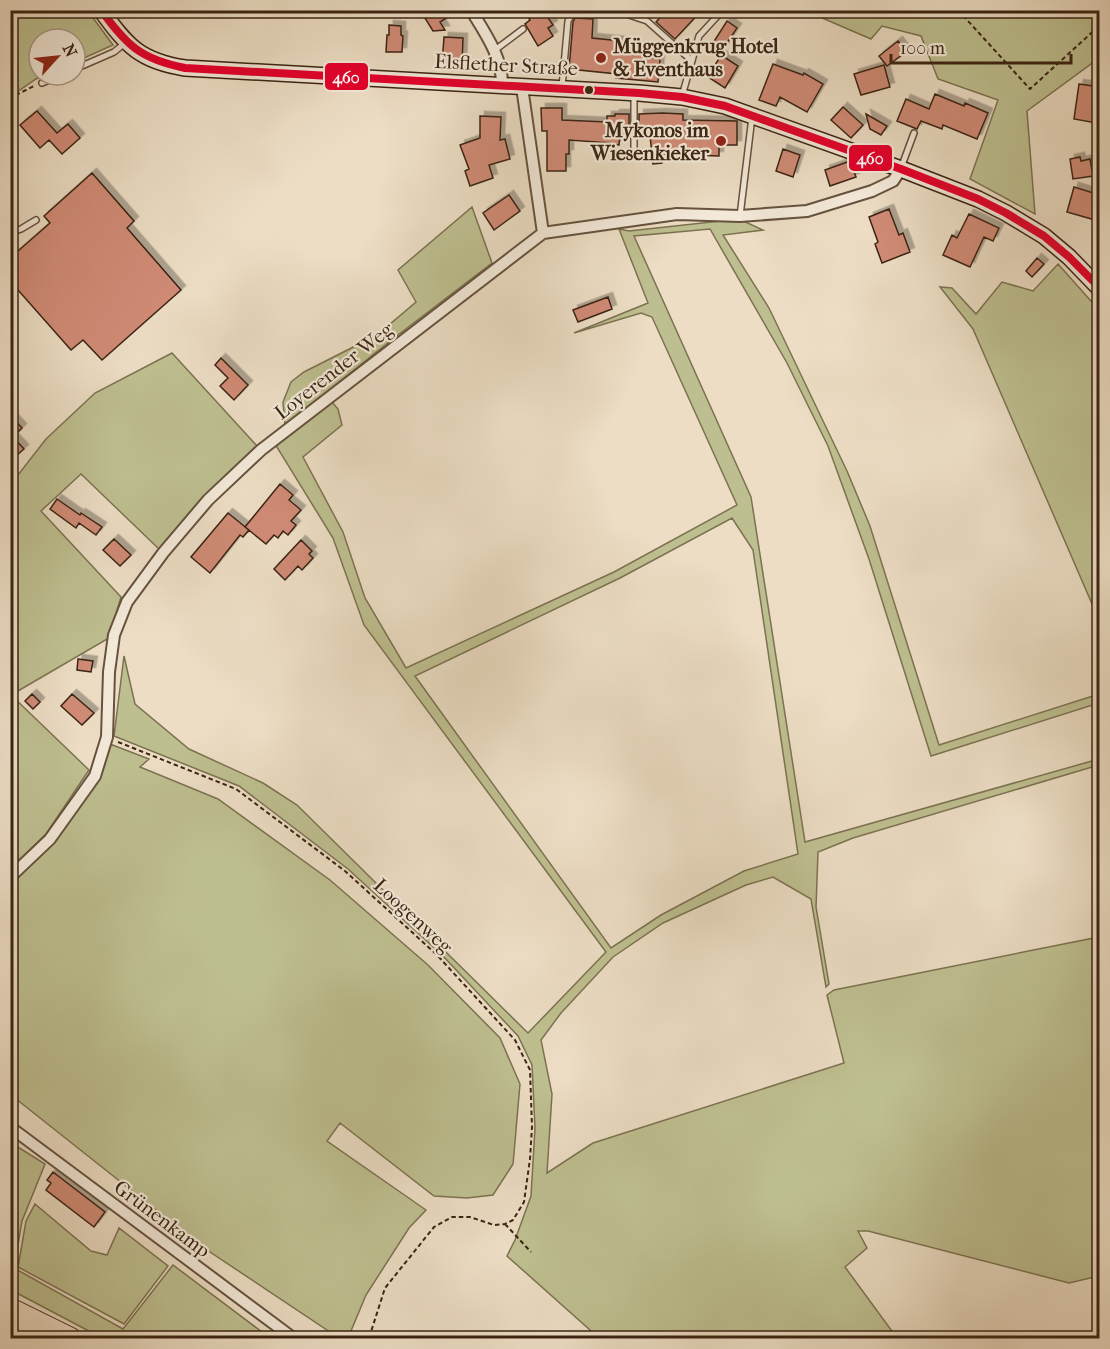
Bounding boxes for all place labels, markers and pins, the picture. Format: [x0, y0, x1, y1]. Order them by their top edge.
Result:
place label: Müggenkrug Hotel & Eventhaus [612, 35, 779, 81]
marker: Müggenkrug Hotel & Eventhaus [594, 51, 608, 65]
unlabelled marker [583, 84, 595, 96]
place label: Mykonos im Wiesenkieker [590, 119, 709, 165]
marker: Mykonos im Wiesenkieker [714, 134, 728, 148]

